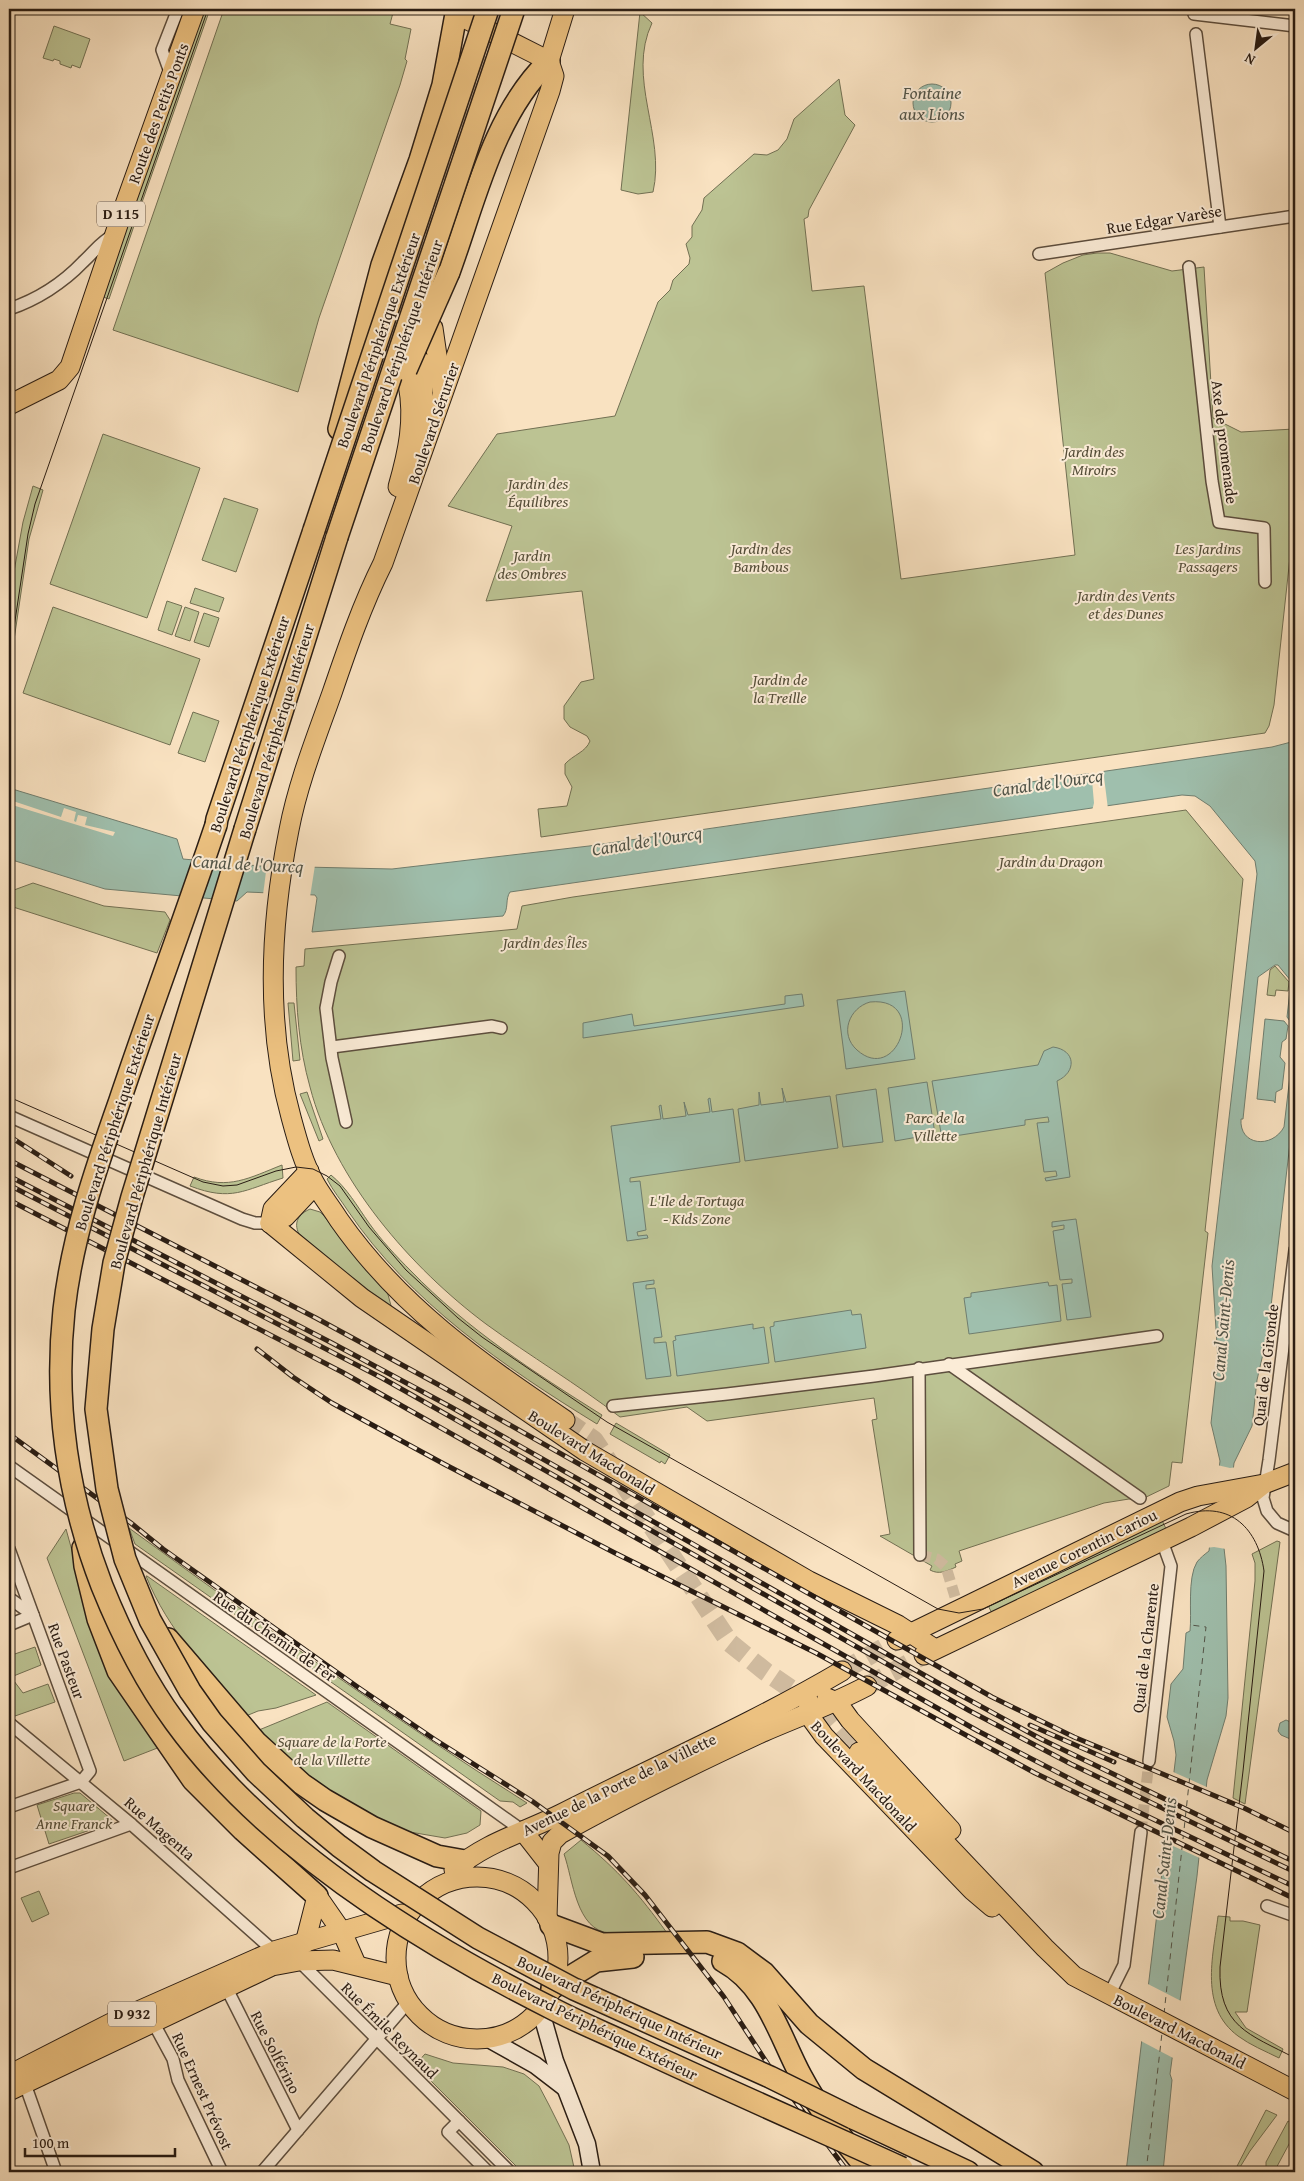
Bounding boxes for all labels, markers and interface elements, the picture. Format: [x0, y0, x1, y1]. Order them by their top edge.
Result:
north arrow [1232, 22, 1282, 72]
street label: Route des Petits Ponts [121, 39, 195, 187]
text: N [1240, 48, 1259, 70]
water label: Fontaine aux Lions [899, 79, 965, 127]
street label: Rue Edgar Varèse [1105, 198, 1223, 240]
road number: D 115 [97, 202, 145, 226]
street label: Boulevard Périphérique Extérieur [330, 229, 426, 451]
street label: Boulevard Périphérique Intérieur [353, 236, 449, 456]
street label: Boulevard Sérurier [401, 358, 465, 487]
street label: Axe de promenade [1206, 379, 1244, 505]
park label: Jardin des Miroirs [1061, 439, 1125, 481]
park label: Jardin des Équilibres [505, 471, 569, 513]
park label: Jardin des Bambous [728, 536, 792, 578]
park label: Les Jardins Passagers [1174, 536, 1241, 578]
park label: Jardin des Ombres [497, 543, 567, 585]
park label: Jardin des Vents et des Dunes [1074, 583, 1175, 625]
street label: Boulevard Périphérique Extérieur [203, 612, 296, 835]
street label: Boulevard Périphérique Intérieur [232, 620, 320, 842]
park label: Jardin de la Treille [750, 667, 808, 709]
water label: Canal de l'Ourcq [991, 761, 1106, 804]
water label: Canal de l'Ourcq [590, 818, 705, 863]
water label: Canal de l'Ourcq [192, 847, 305, 880]
park label: Jardin du Dragon [996, 849, 1103, 873]
park label: Jardin des Îles [500, 930, 588, 954]
street label: Boulevard Périphérique Extérieur [68, 1010, 161, 1233]
street label: Boulevard Périphérique Intérieur [103, 1050, 188, 1272]
park label: Parc de la Villette [904, 1105, 965, 1147]
park label: L'Ile de Tortuga - Kids Zone [649, 1188, 745, 1230]
water label: Canal Saint-Denis [1204, 1258, 1241, 1382]
street label: Quai de la Gironde [1246, 1303, 1284, 1427]
street label: Boulevard Macdonald [524, 1403, 661, 1501]
street label: Avenue Corentin Cariou [1007, 1502, 1161, 1594]
street label: Quai de la Charente [1125, 1582, 1165, 1714]
street label: Rue du Chemin de Fer [208, 1584, 342, 1688]
street label: Rue Pasteur [42, 1619, 92, 1703]
street label: Boulevard Macdonald [806, 1715, 923, 1838]
street label: Avenue de la Porte de la Villette [518, 1726, 720, 1842]
park label: Square de la Porte de la Villette [277, 1729, 387, 1771]
street label: Rue Magenta [119, 1790, 201, 1866]
park label: Square Anne Franck [35, 1793, 113, 1835]
water label: Canal Saint-Denis [1144, 1796, 1183, 1920]
street label: Boulevard Périphérique Intérieur [513, 1949, 727, 2065]
street label: Boulevard Périphérique Extérieur [488, 1966, 702, 2087]
street label: Rue Émile Reynaud [336, 1976, 444, 2084]
street label: Boulevard Macdonald [1110, 1987, 1251, 2075]
road number: D 932 [108, 2002, 156, 2026]
street label: Rue Solférino [245, 2006, 307, 2098]
street label: Rue Ernest Prévost [166, 2029, 240, 2154]
scale bar [25, 2126, 175, 2158]
text: 100 m [32, 2132, 70, 2153]

